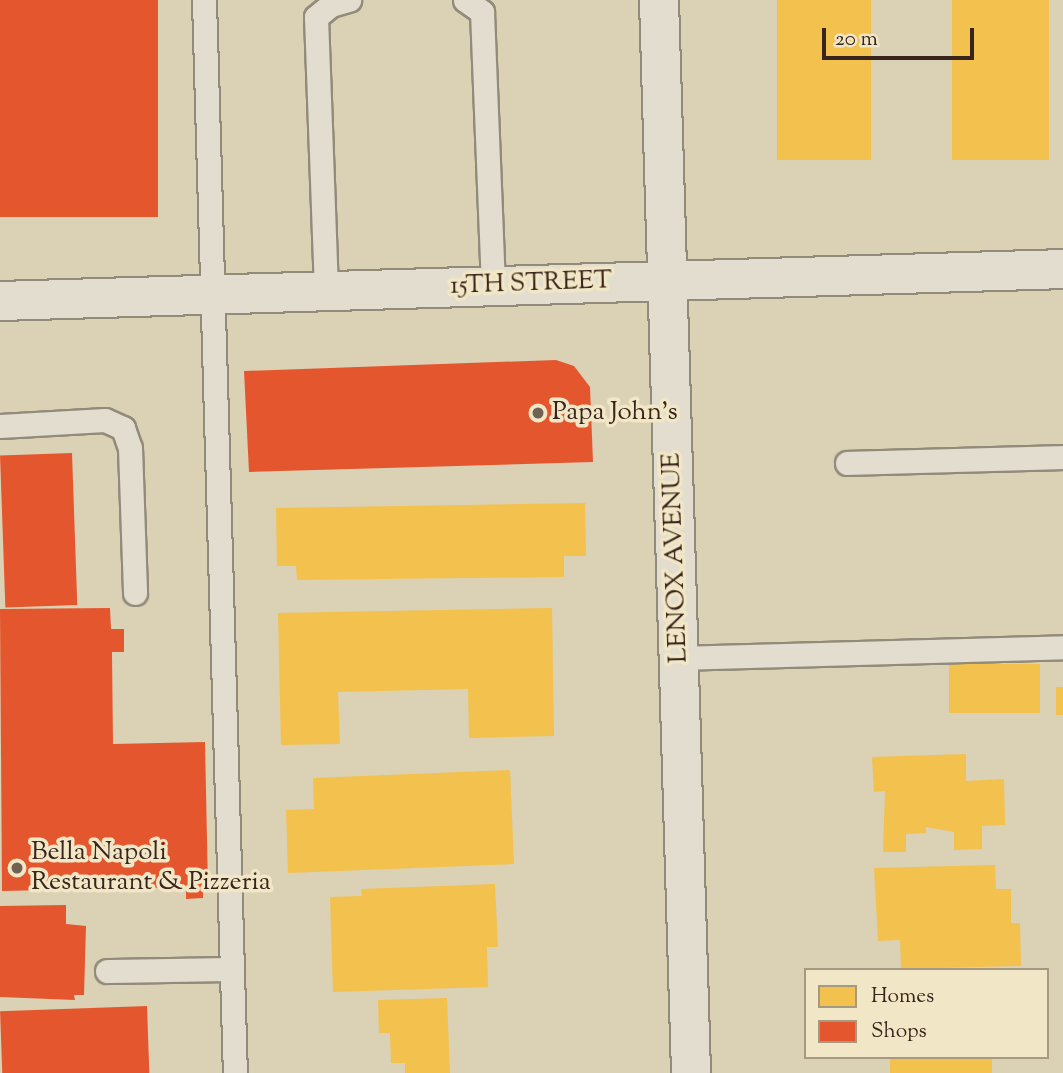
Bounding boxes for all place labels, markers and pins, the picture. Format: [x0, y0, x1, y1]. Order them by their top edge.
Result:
place label: Papa John's [552, 397, 678, 429]
marker: Papa John's [530, 405, 546, 421]
place label: Bella Napoli Restaurant & Pizzeria [31, 837, 271, 898]
marker: Bella Napoli Restaurant & Pizzeria [9, 860, 25, 876]

